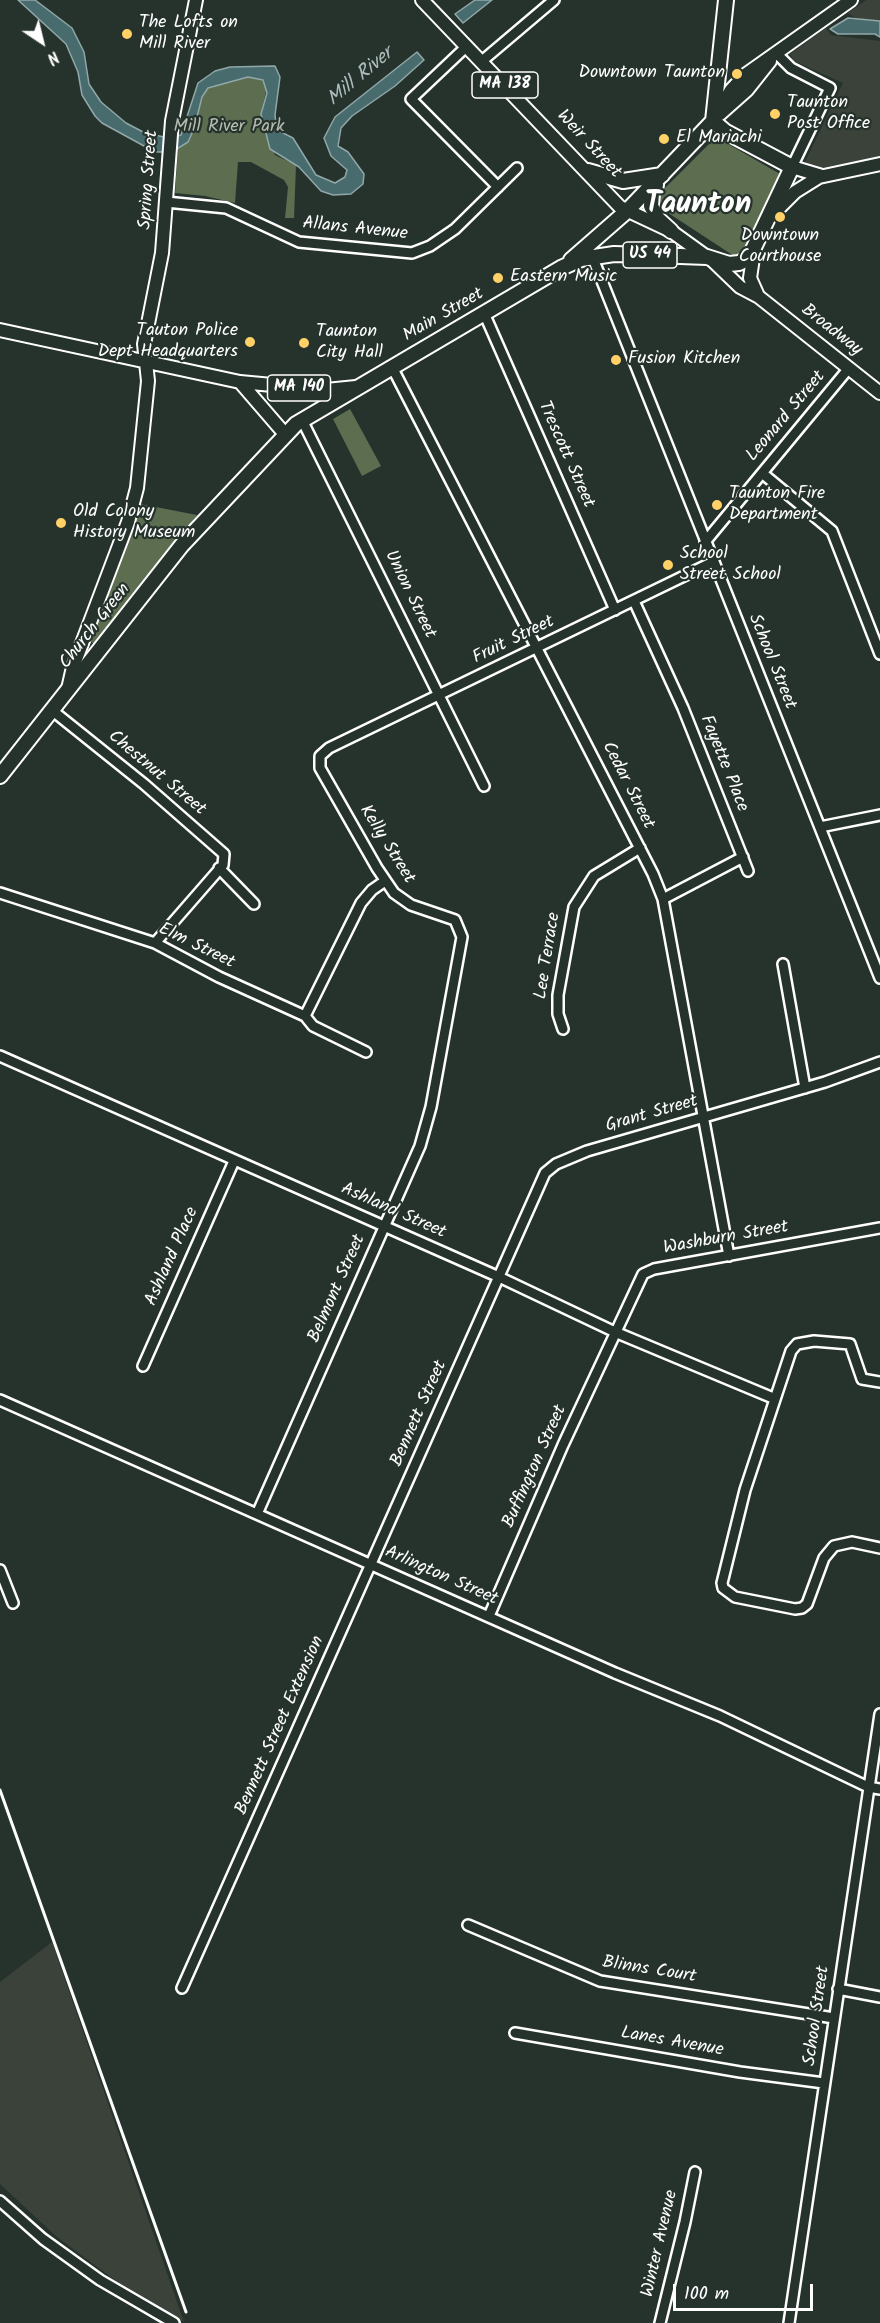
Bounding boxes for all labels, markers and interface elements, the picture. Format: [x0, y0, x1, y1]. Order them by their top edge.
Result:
north arrow [12, 12, 72, 72]
place label: The Lofts on Mill River [139, 13, 238, 56]
marker: The Lofts on Mill River [120, 27, 134, 41]
water label: Mill River [323, 43, 399, 113]
text: N [41, 44, 64, 70]
place label: Downtown Taunton [578, 63, 725, 85]
marker: Downtown Taunton [730, 67, 744, 81]
road number: MA 138 [472, 72, 538, 98]
place label: Taunton Post Office [787, 93, 870, 136]
street label: Weir Street [551, 106, 625, 184]
marker: Taunton Post Office [768, 107, 782, 121]
park label: Mill River Park [174, 117, 284, 139]
place label: El Mariachi [676, 128, 761, 150]
street label: Spring Street [136, 130, 164, 230]
marker: El Mariachi [657, 132, 671, 146]
district label: Taunton [645, 189, 751, 225]
marker: Downtown Courthouse [773, 210, 787, 224]
street label: Allans Avenue [301, 214, 409, 246]
place label: Downtown Courthouse [739, 226, 821, 268]
road number: US 44 [623, 242, 677, 268]
place label: Eastern Music [510, 267, 617, 289]
marker: Eastern Music [491, 271, 505, 285]
street label: Main Street [400, 284, 488, 348]
street label: Broadway [796, 300, 866, 362]
place label: Tauton Police Dept Headquarters [98, 321, 238, 364]
place label: Taunton City Hall [316, 322, 383, 364]
marker: Tauton Police Dept Headquarters [243, 335, 257, 349]
marker: Taunton City Hall [297, 336, 311, 350]
place label: Fusion Kitchen [628, 349, 740, 371]
marker: Fusion Kitchen [609, 353, 623, 367]
street label: Leonard Street [743, 367, 831, 467]
road number: MA 140 [268, 375, 330, 401]
street label: Trescott Street [532, 398, 598, 512]
place label: Taunton Fire Department [729, 484, 825, 526]
marker: Taunton Fire Department [710, 498, 724, 512]
place label: Old Colony History Museum [73, 502, 195, 544]
marker: Old Colony History Museum [54, 516, 68, 530]
place label: School Street School [680, 544, 781, 586]
street label: Union Street [378, 547, 440, 643]
marker: School Street School [661, 558, 675, 572]
street label: Church Green [56, 580, 136, 674]
street label: School Street [742, 611, 800, 713]
street label: Fruit Street [470, 612, 558, 670]
street label: Fayette Place [694, 712, 752, 816]
street label: Chestnut Street [103, 727, 209, 821]
street label: Cedar Street [596, 739, 658, 833]
street label: Kelly Street [353, 802, 419, 888]
street label: Lee Terrace [531, 911, 567, 1001]
street label: Elm Street [154, 919, 238, 975]
street label: Grant Street [603, 1092, 701, 1138]
street label: Ashland Street [337, 1179, 449, 1245]
street label: Ashland Place [142, 1204, 204, 1310]
street label: Washburn Street [662, 1217, 790, 1261]
street label: Belmont Street [305, 1232, 371, 1346]
street label: Bennett Street [387, 1358, 453, 1470]
street label: Buffington Street [499, 1402, 573, 1532]
street label: Arlington Street [381, 1542, 501, 1612]
street label: Bennett Street Extension [232, 1633, 330, 1819]
street label: Blinns Court [601, 1953, 697, 1989]
street label: School Street [800, 1965, 836, 2067]
street label: Lanes Avenue [619, 2023, 725, 2063]
street label: Winter Avenue [638, 2188, 684, 2300]
scale bar [676, 2272, 816, 2310]
text: 100 m [684, 2280, 729, 2309]

